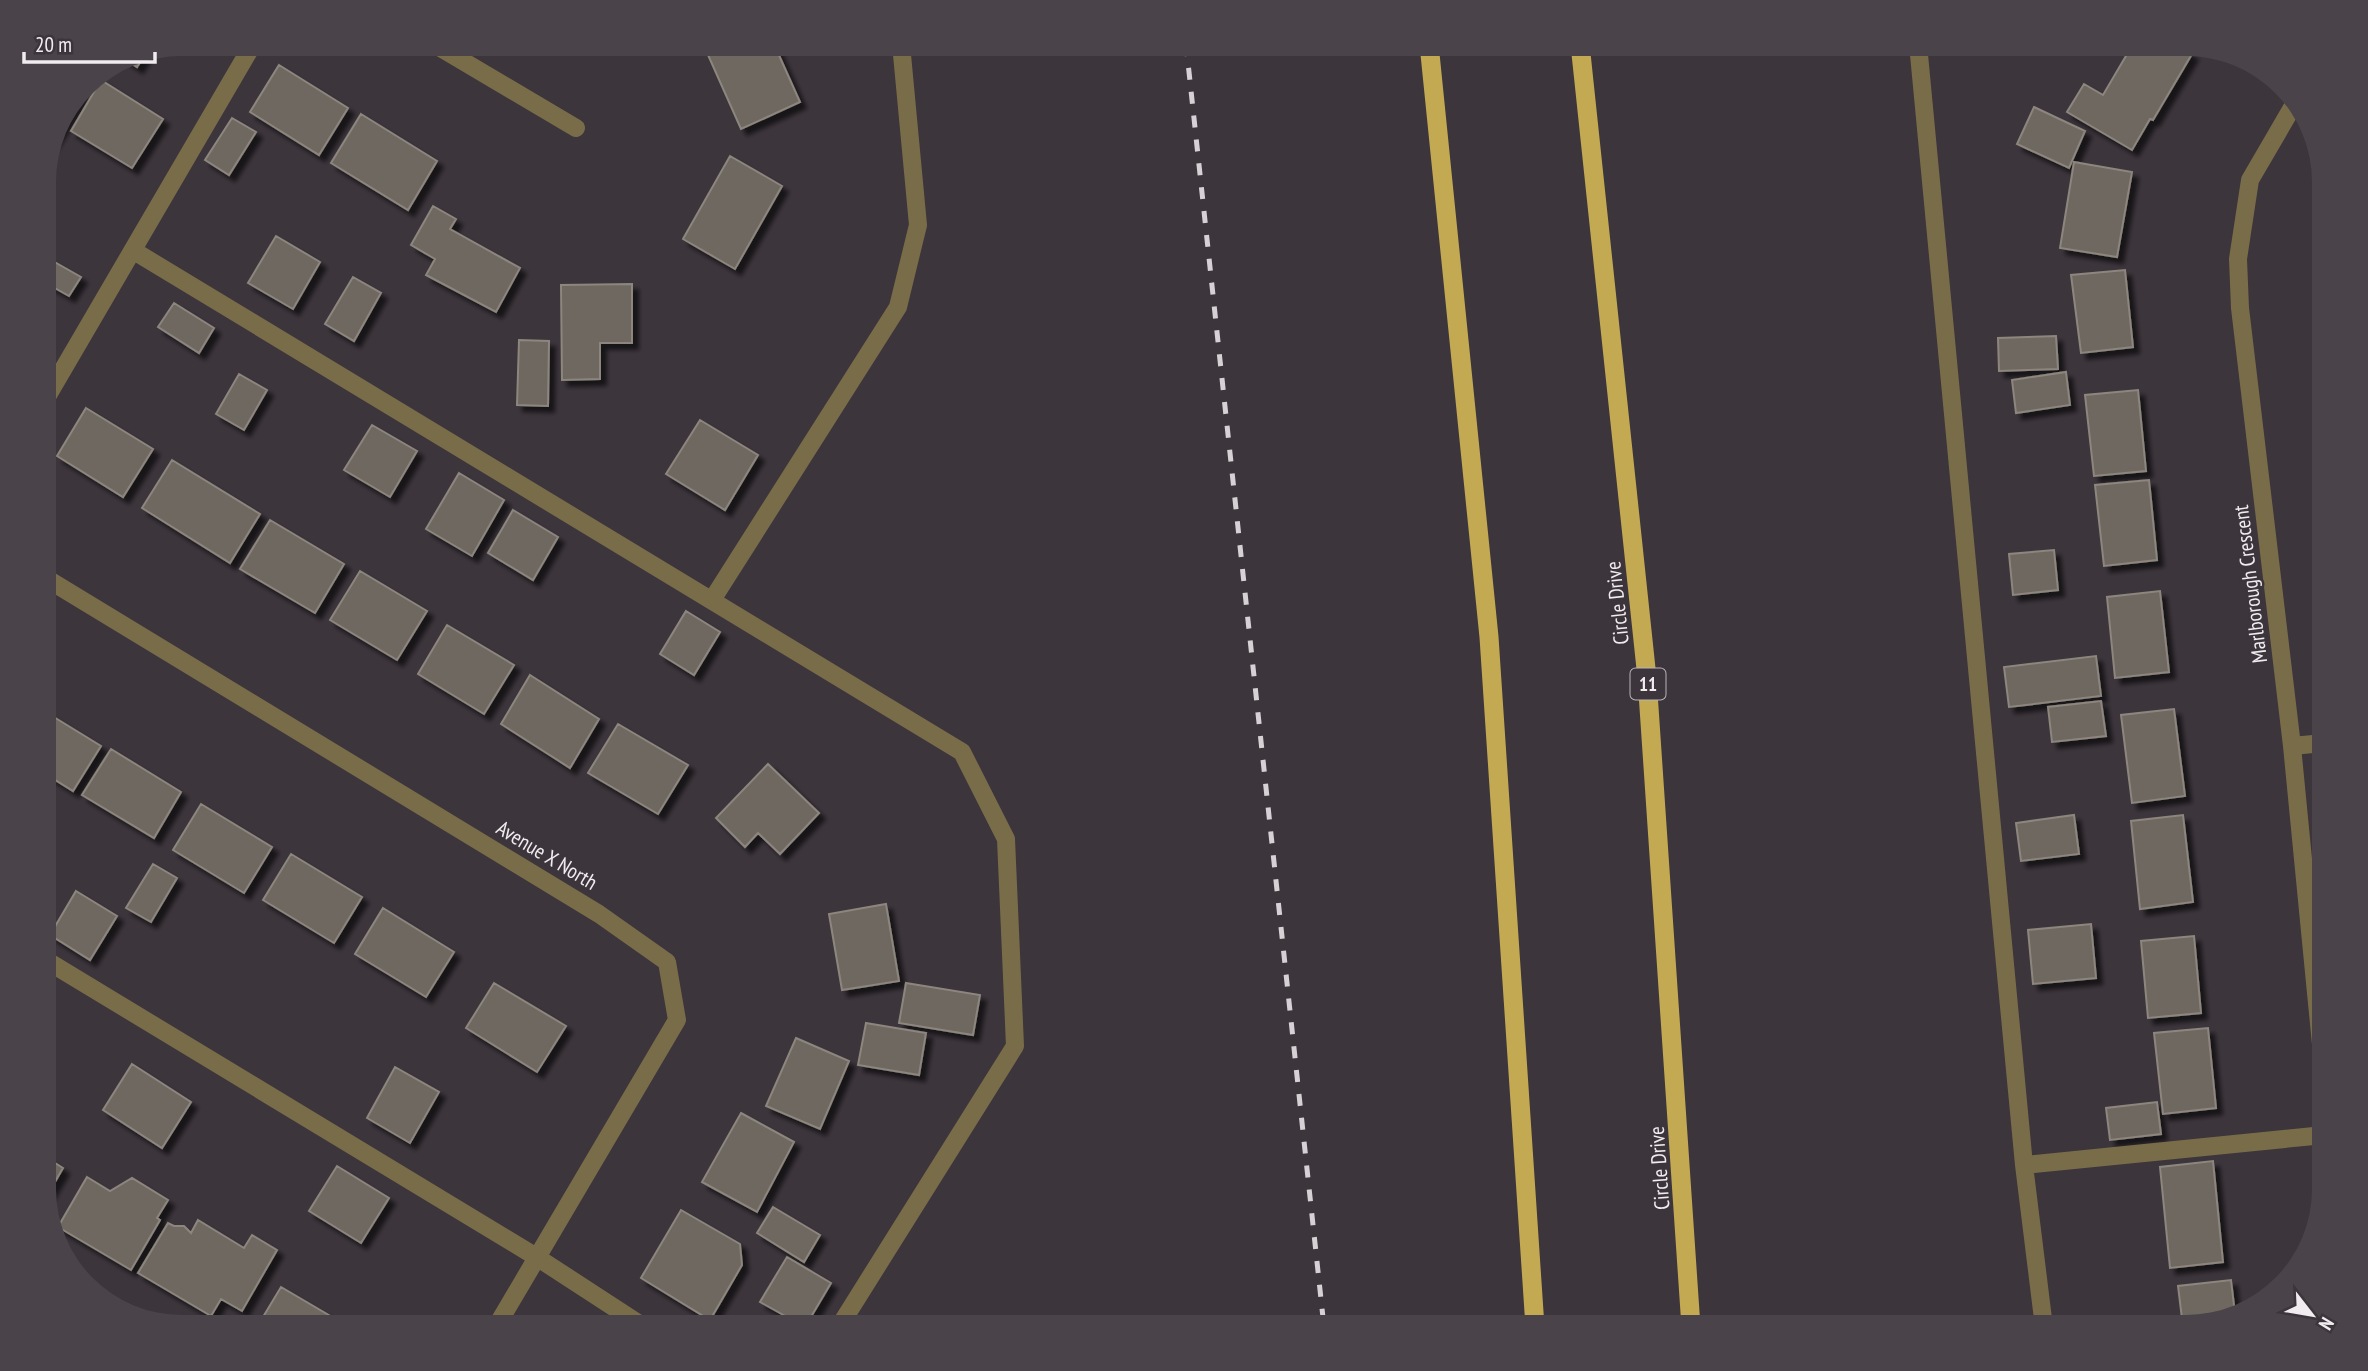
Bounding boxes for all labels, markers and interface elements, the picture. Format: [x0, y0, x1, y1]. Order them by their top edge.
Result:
scale bar [24, 21, 156, 65]
text: 20 m [35, 31, 72, 58]
street label: Marlborough Crescent [2227, 503, 2273, 665]
street label: Circle Drive [1599, 560, 1635, 646]
road number: 11 [1630, 668, 1666, 699]
street label: Avenue X North [492, 814, 602, 896]
street label: Circle Drive [1643, 1125, 1675, 1211]
north arrow [2277, 1280, 2347, 1350]
text: N [2314, 1313, 2340, 1334]

